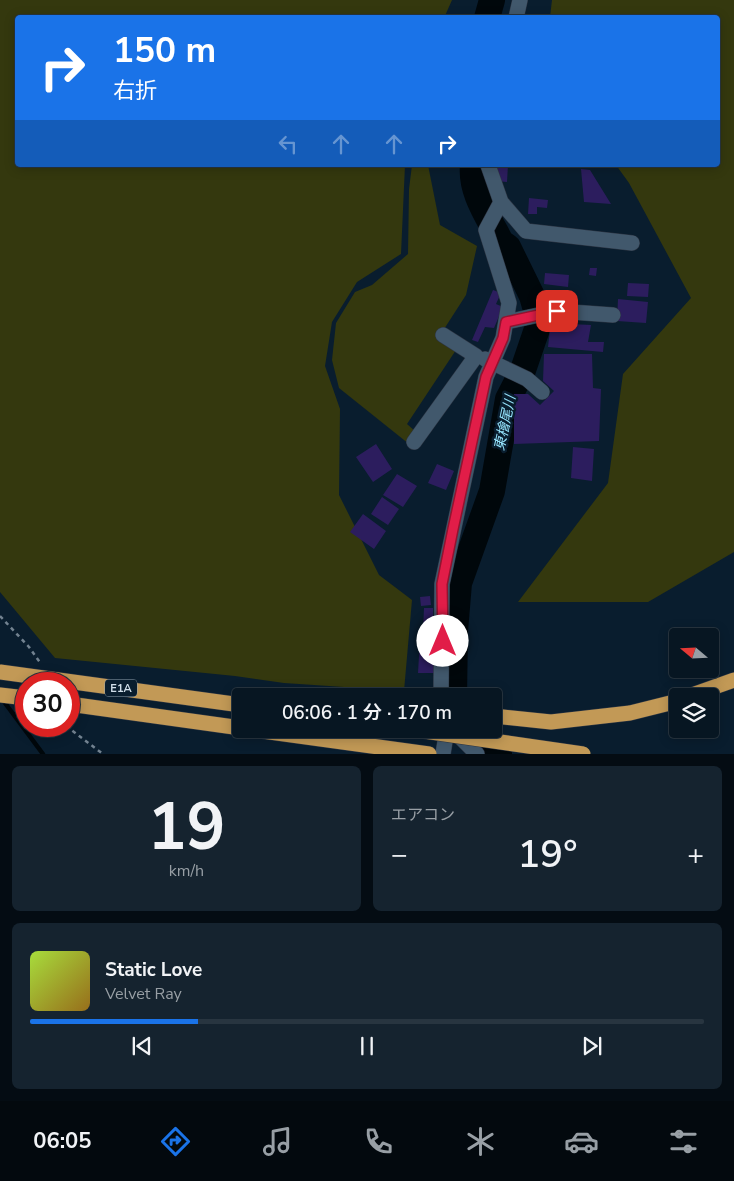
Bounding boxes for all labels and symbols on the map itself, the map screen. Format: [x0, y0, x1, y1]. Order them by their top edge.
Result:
pin [536, 290, 578, 332]
water label: 東檜尾川 [490, 392, 521, 452]
position arrow [416, 614, 468, 666]
north arrow [669, 628, 719, 678]
speed limit sign: 30 [15, 672, 80, 737]
road number: E1A [105, 680, 137, 696]

